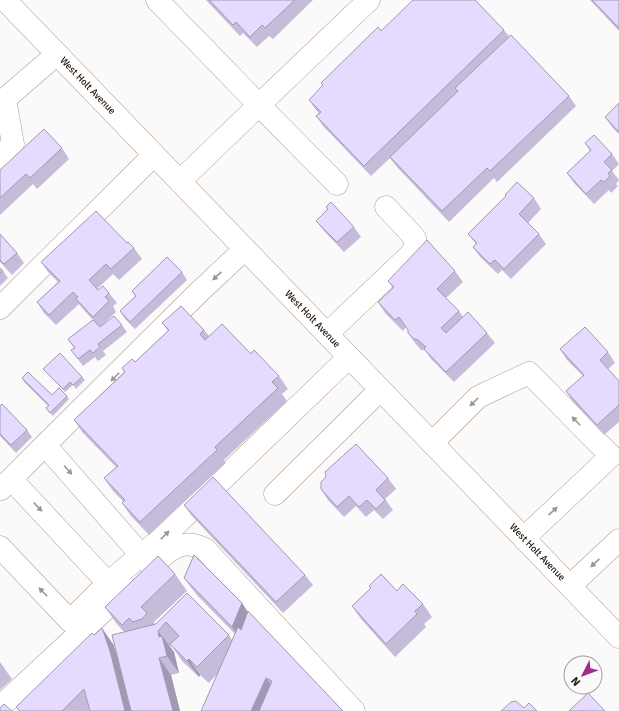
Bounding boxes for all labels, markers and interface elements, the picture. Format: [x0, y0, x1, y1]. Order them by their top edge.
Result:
street label: West Holt Avenue [57, 55, 118, 117]
one-way arrow [212, 271, 222, 281]
street label: West Holt Avenue [282, 288, 343, 350]
one-way arrow [110, 372, 120, 382]
one-way arrow [469, 397, 479, 407]
one-way arrow [571, 416, 581, 426]
one-way arrow [63, 464, 72, 475]
one-way arrow [33, 502, 42, 512]
one-way arrow [548, 507, 558, 516]
street label: West Holt Avenue [507, 521, 568, 583]
one-way arrow [160, 530, 170, 540]
one-way arrow [590, 558, 599, 567]
one-way arrow [38, 587, 48, 597]
north arrow [563, 655, 603, 695]
text: N [569, 674, 583, 689]

